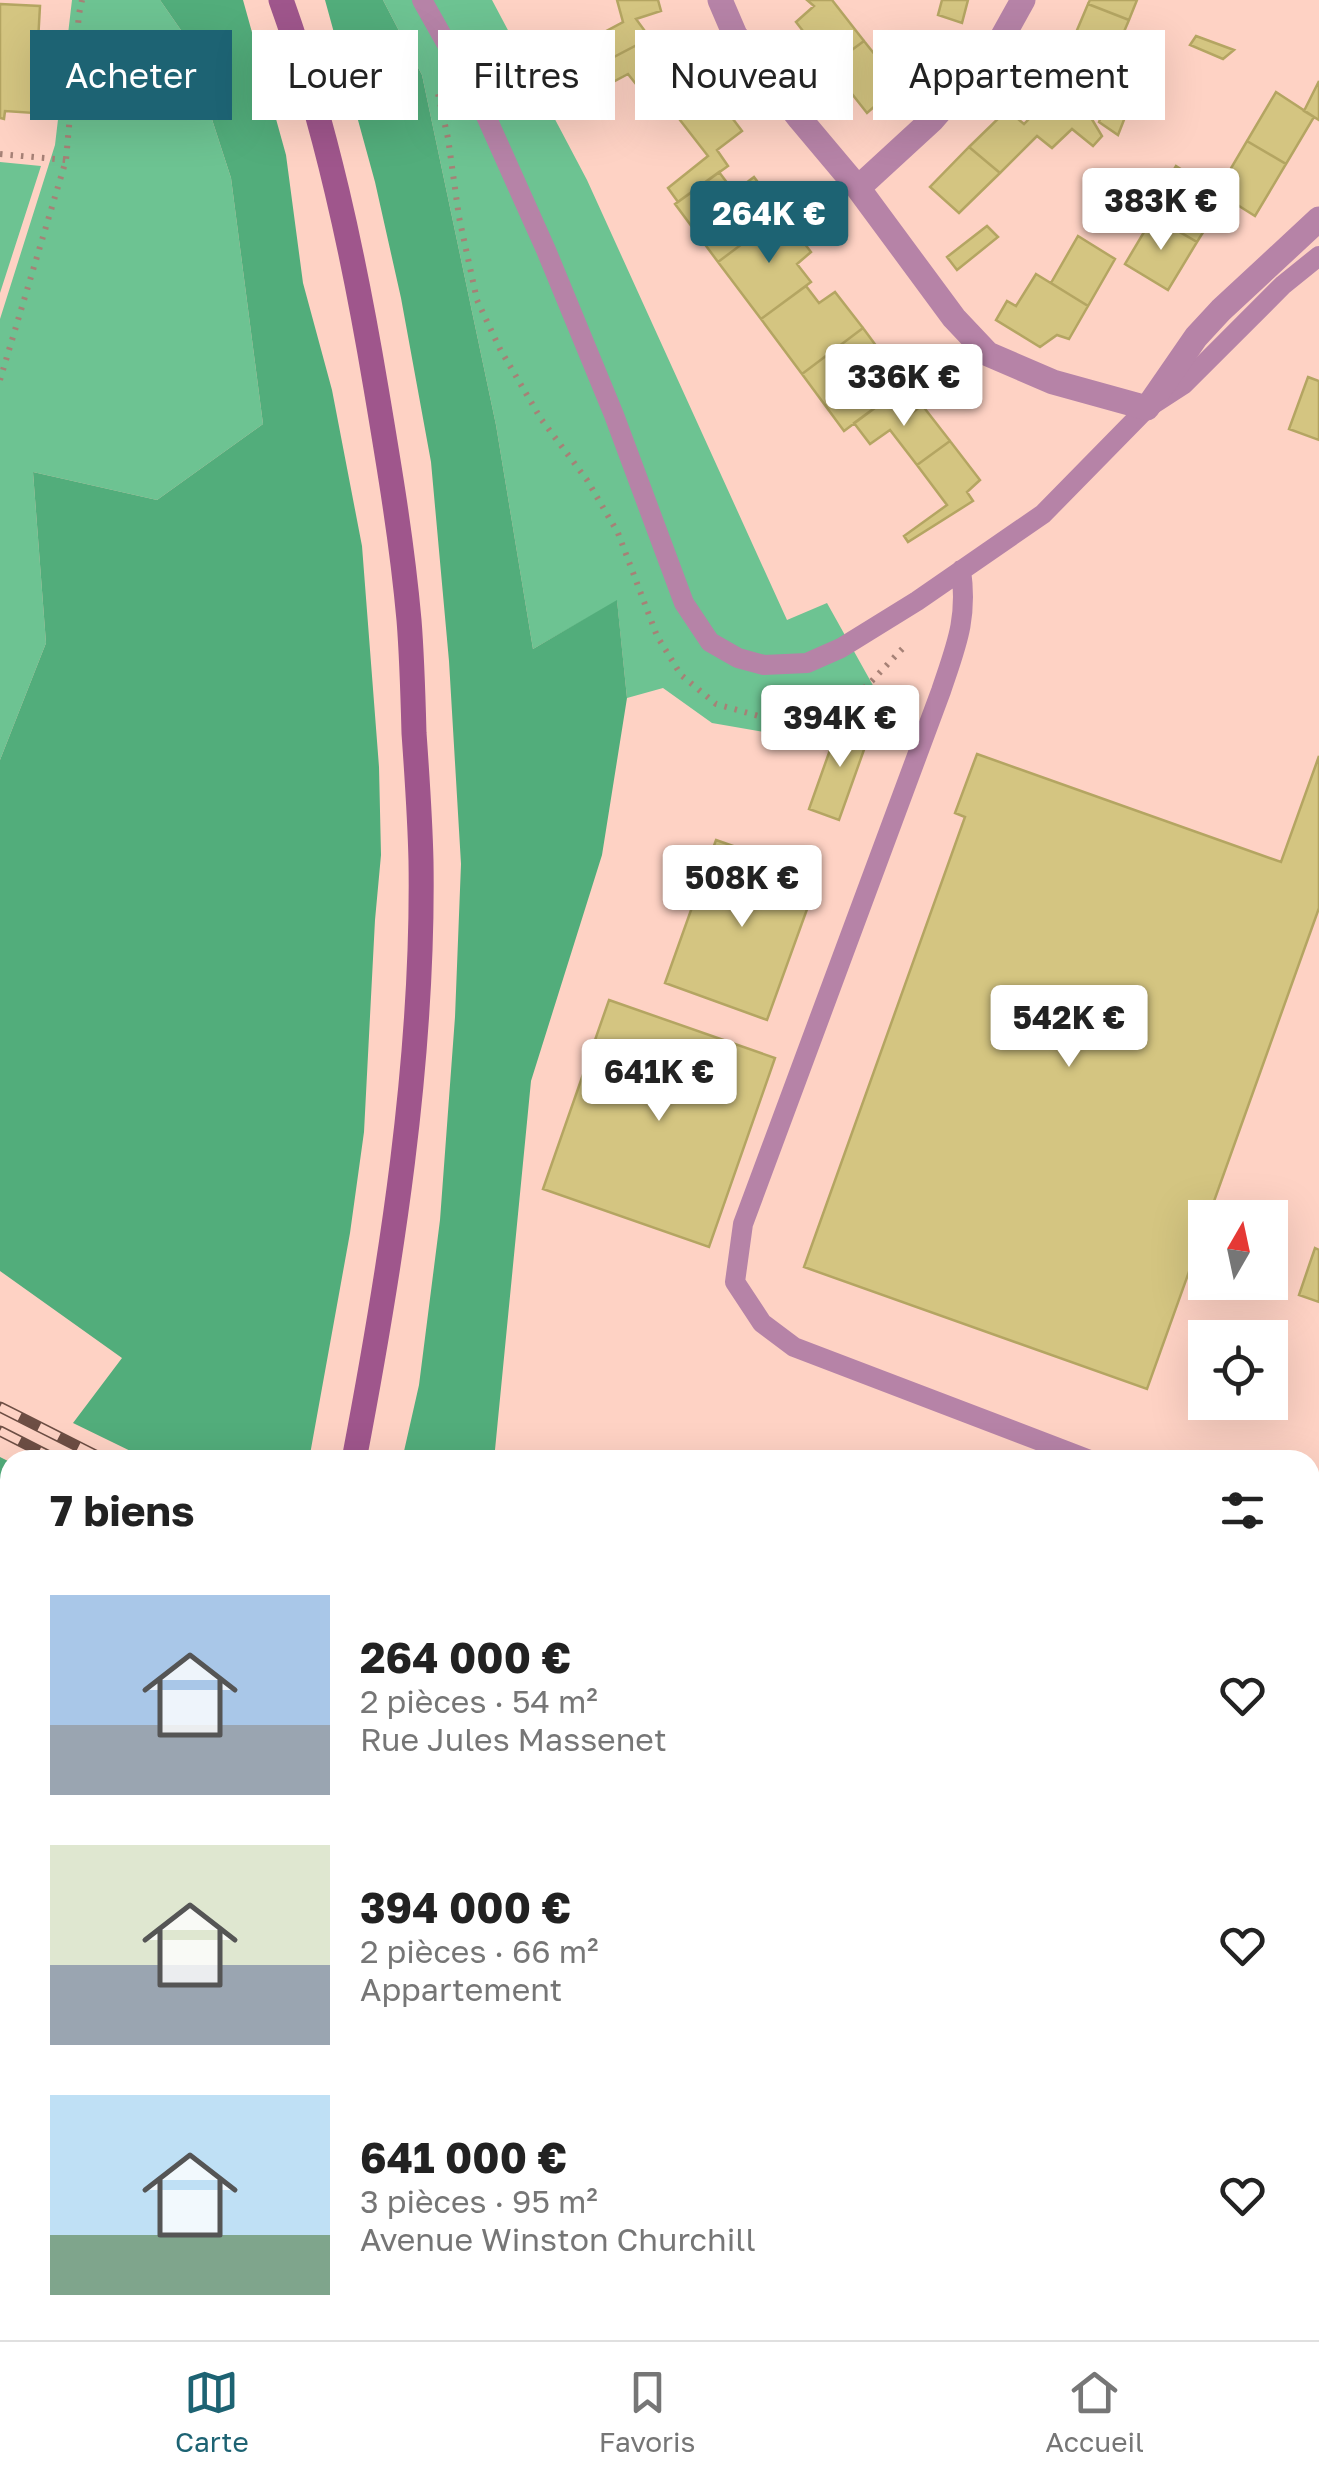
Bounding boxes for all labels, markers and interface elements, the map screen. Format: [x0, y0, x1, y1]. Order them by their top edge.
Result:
chip: Acheter [30, 30, 232, 120]
chip: Louer [252, 30, 418, 120]
chip: Filtres [438, 30, 615, 120]
chip: Nouveau [635, 30, 853, 120]
chip: Appartement [873, 30, 1165, 120]
pin: 383K € [1080, 168, 1242, 253]
pin: 264K € [688, 181, 850, 266]
text: 383K € [1104, 181, 1218, 219]
text: 264K € [712, 194, 826, 232]
pin: 336K € [823, 344, 985, 429]
text: 336K € [847, 357, 961, 395]
pin: 394K € [759, 685, 921, 770]
text: 394K € [783, 698, 897, 736]
pin: 508K € [661, 845, 823, 930]
text: 508K € [685, 858, 799, 896]
pin: 542K € [988, 985, 1150, 1070]
text: 542K € [1013, 998, 1125, 1036]
pin: 641K € [578, 1039, 740, 1124]
text: 641K € [604, 1052, 714, 1090]
north arrow [1188, 1200, 1288, 1300]
map controls [1188, 1200, 1288, 1420]
button: locate [1188, 1320, 1288, 1420]
icon: filters [1215, 1483, 1270, 1538]
text: 7 biens [50, 1485, 194, 1535]
text: 264 000 € [360, 1632, 571, 1682]
icon: home [130, 1635, 250, 1755]
icon: heart [1215, 1668, 1270, 1723]
text: 2 pièces · 54 m² [360, 1682, 598, 1720]
text: Rue Jules Massenet [360, 1720, 667, 1758]
text: 394 000 € [360, 1882, 571, 1932]
icon: home [130, 1885, 250, 2005]
icon: heart [1215, 1918, 1270, 1973]
text: 2 pièces · 66 m² [360, 1932, 599, 1970]
text: Appartement [360, 1970, 562, 2008]
text: 641 000 € [360, 2132, 567, 2182]
icon: home [130, 2135, 250, 2255]
icon: heart [1215, 2168, 1270, 2223]
text: 3 pièces · 95 m² [360, 2182, 598, 2220]
text: Avenue Winston Churchill [360, 2220, 756, 2258]
tab: Carte [175, 2365, 249, 2458]
tab: Favoris [599, 2365, 695, 2458]
tab: Accueil [1045, 2365, 1144, 2458]

